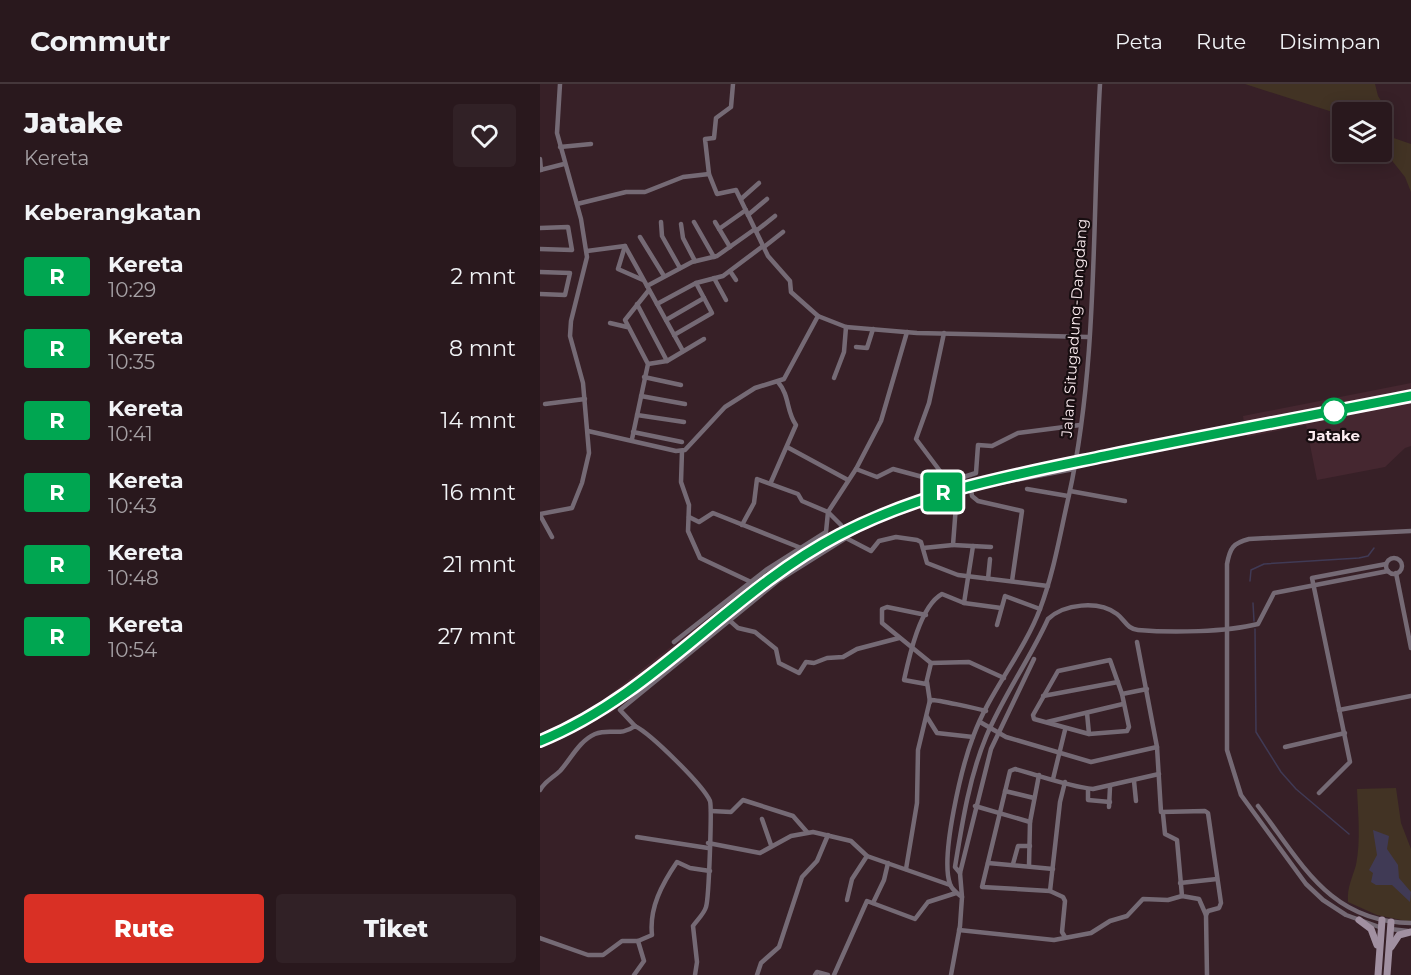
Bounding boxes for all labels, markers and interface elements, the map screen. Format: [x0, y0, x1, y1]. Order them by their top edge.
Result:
text: Commutr [30, 24, 170, 58]
text: Peta [1115, 29, 1163, 54]
text: Rute [1196, 29, 1246, 54]
text: Disimpan [1279, 29, 1381, 54]
map controls [1332, 102, 1392, 162]
button: layers [1332, 102, 1392, 162]
button: heart [453, 104, 516, 167]
text: Jatake [24, 106, 123, 140]
text: Kereta [24, 146, 89, 170]
text: Keberangkatan [24, 199, 201, 226]
street label: Jalan Situgadung-Dangdang [1057, 218, 1091, 439]
text: Kereta [108, 251, 184, 278]
text: 2 mnt [451, 263, 516, 290]
text: R [49, 264, 65, 289]
text: 10:29 [108, 278, 156, 302]
text: Kereta [108, 323, 184, 350]
text: 8 mnt [449, 335, 516, 362]
text: R [49, 336, 65, 361]
text: 10:35 [108, 350, 155, 374]
text: Kereta [108, 395, 184, 422]
marker: Jatake [1321, 398, 1347, 424]
text: 14 mnt [441, 407, 516, 434]
text: R [49, 408, 65, 433]
text: 10:41 [108, 422, 153, 446]
place label: Jatake [1307, 426, 1360, 445]
text: Kereta [108, 467, 184, 494]
line badge: R [924, 472, 962, 512]
text: 16 mnt [442, 479, 516, 506]
text: R [49, 480, 65, 505]
text: R [935, 480, 951, 505]
text: 10:43 [108, 494, 157, 518]
text: Kereta [108, 539, 184, 566]
text: 21 mnt [443, 551, 516, 578]
text: R [49, 552, 65, 577]
text: 10:48 [108, 566, 159, 590]
text: Kereta [108, 611, 184, 638]
text: 27 mnt [438, 623, 516, 650]
text: R [49, 624, 65, 649]
text: 10:54 [108, 638, 157, 662]
button: Rute [24, 894, 264, 963]
button: Tiket [276, 894, 516, 963]

